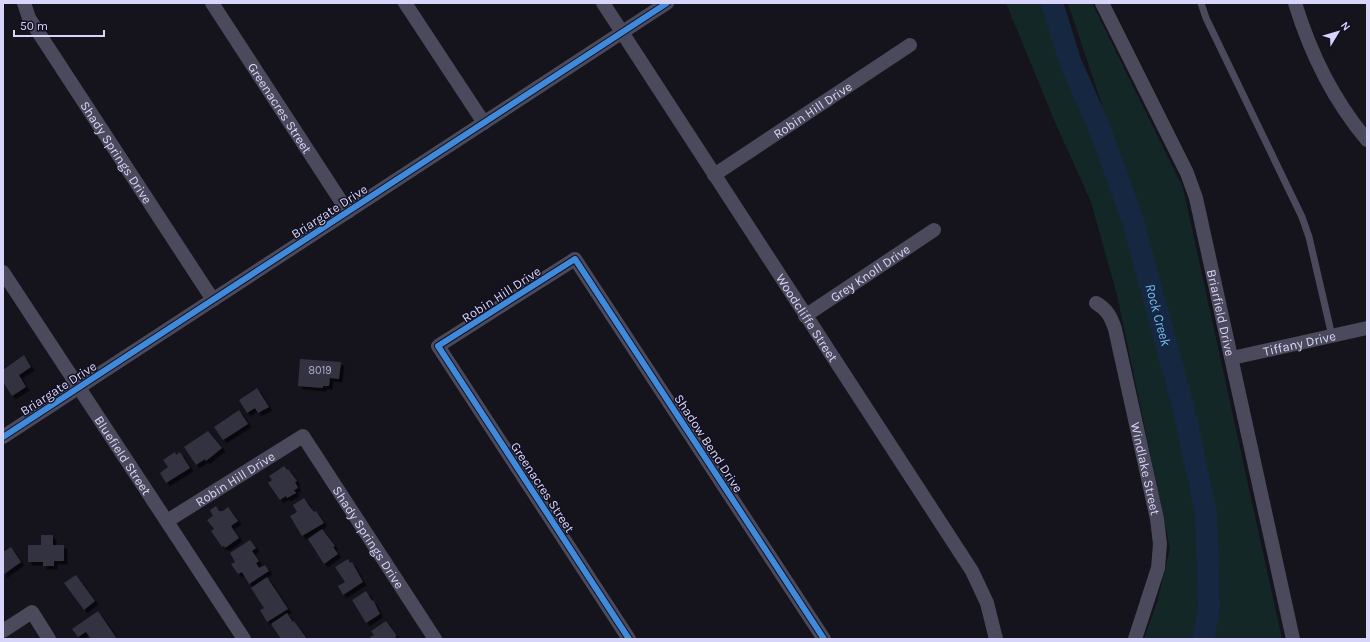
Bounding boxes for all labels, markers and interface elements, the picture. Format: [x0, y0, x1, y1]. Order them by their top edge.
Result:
scale bar [14, 12, 104, 38]
north arrow [1318, 12, 1358, 52]
text: 50 m [20, 19, 48, 33]
text: N [1338, 19, 1353, 33]
street label: Greenacres Street [245, 60, 315, 156]
street label: Robin Hill Drive [771, 79, 855, 142]
street label: Shady Springs Drive [77, 98, 155, 207]
street label: Briargate Drive [288, 181, 370, 242]
street label: Grey Knoll Drive [828, 241, 913, 305]
street label: Robin Hill Drive [459, 263, 544, 325]
street label: Briarfield Drive [1204, 268, 1238, 358]
street label: Woodcliffe Street [773, 271, 841, 365]
water label: Rock Creek [1141, 282, 1175, 349]
street label: Tiffany Drive [1262, 328, 1337, 359]
street label: Briargate Drive [17, 358, 99, 419]
house number: 8019 [308, 364, 332, 377]
street label: Shadow Bend Drive [671, 391, 746, 495]
street label: Bluefield Street [91, 413, 154, 498]
street label: Windlake Street [1128, 421, 1163, 517]
street label: Greenacres Street [508, 439, 578, 536]
street label: Robin Hill Drive [193, 448, 278, 509]
street label: Shady Springs Drive [330, 483, 407, 592]

